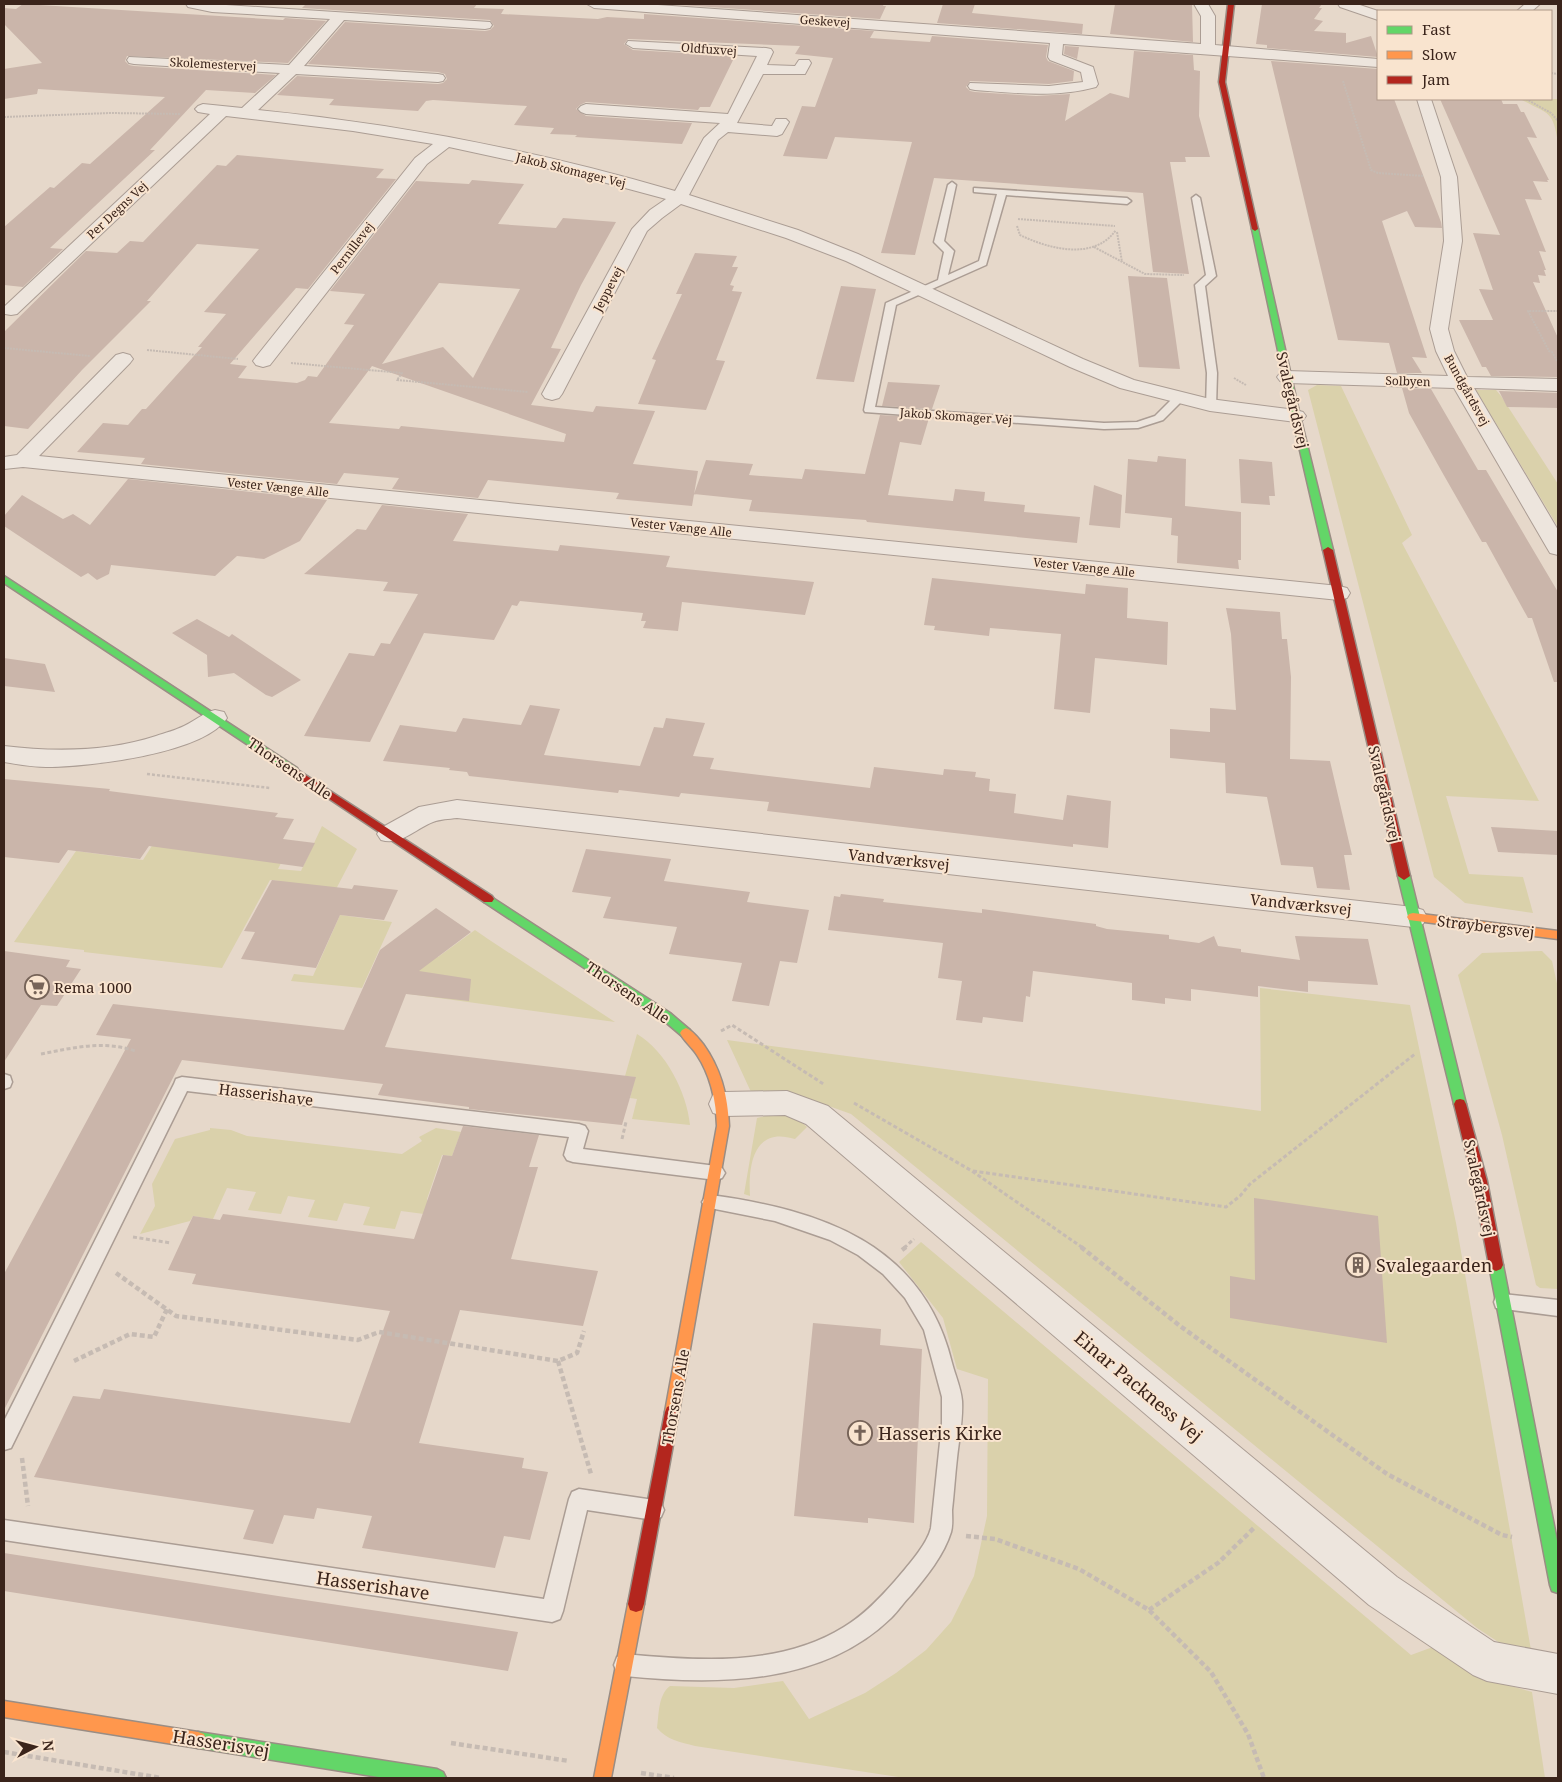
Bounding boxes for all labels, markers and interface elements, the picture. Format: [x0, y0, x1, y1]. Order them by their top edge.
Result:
legend [1377, 10, 1552, 100]
street label: Geskevej [799, 11, 851, 31]
text: Fast [1422, 19, 1451, 39]
street label: Oldfuxvej [680, 39, 738, 59]
text: Slow [1422, 44, 1456, 64]
street label: Skolemestervej [169, 53, 257, 75]
text: Jam [1421, 69, 1450, 89]
street label: Jakob Skomager Vej [513, 148, 628, 192]
street label: Per Degns Vej [83, 177, 151, 243]
street label: Pernillevej [326, 218, 378, 278]
street label: Jeppevej [589, 263, 627, 315]
street label: Svalegårdsvej [1272, 350, 1314, 450]
street label: Bundgårdsvej [1440, 351, 1494, 429]
street label: Solbyen [1385, 372, 1431, 390]
street label: Jakob Skomager Vej [898, 404, 1013, 428]
street label: Vester Vænge Alle [226, 473, 330, 501]
street label: Vester Vænge Alle [629, 513, 733, 541]
street label: Vester Vænge Alle [1032, 553, 1136, 581]
street label: Thorsens Alle [244, 732, 336, 804]
street label: Svalegårdsvej [1364, 744, 1406, 844]
street label: Vandværksvej [847, 844, 951, 874]
street label: Vandværksvej [1249, 889, 1353, 919]
street label: Strøybergsvej [1436, 910, 1536, 942]
street label: Thorsens Alle [582, 956, 674, 1028]
supermarket icon: Rema 1000 [24, 974, 50, 1000]
place label: Rema 1000 [54, 977, 132, 997]
street label: Hasserishave [218, 1078, 314, 1110]
street label: Svalegårdsvej [1460, 1138, 1500, 1238]
building icon: Svalegaarden [1345, 1252, 1371, 1278]
place label: Svalegaarden [1376, 1253, 1493, 1277]
street label: Einar Packness Vej [1070, 1325, 1208, 1447]
street label: Thorsens Alle [657, 1347, 693, 1447]
church icon: Hasseris Kirke [847, 1420, 873, 1446]
place label: Hasseris Kirke [878, 1421, 1002, 1445]
street label: Hasserishave [315, 1565, 431, 1605]
north arrow [10, 1722, 60, 1772]
street label: Hasserisvej [171, 1723, 271, 1763]
text: N [38, 1739, 58, 1752]

